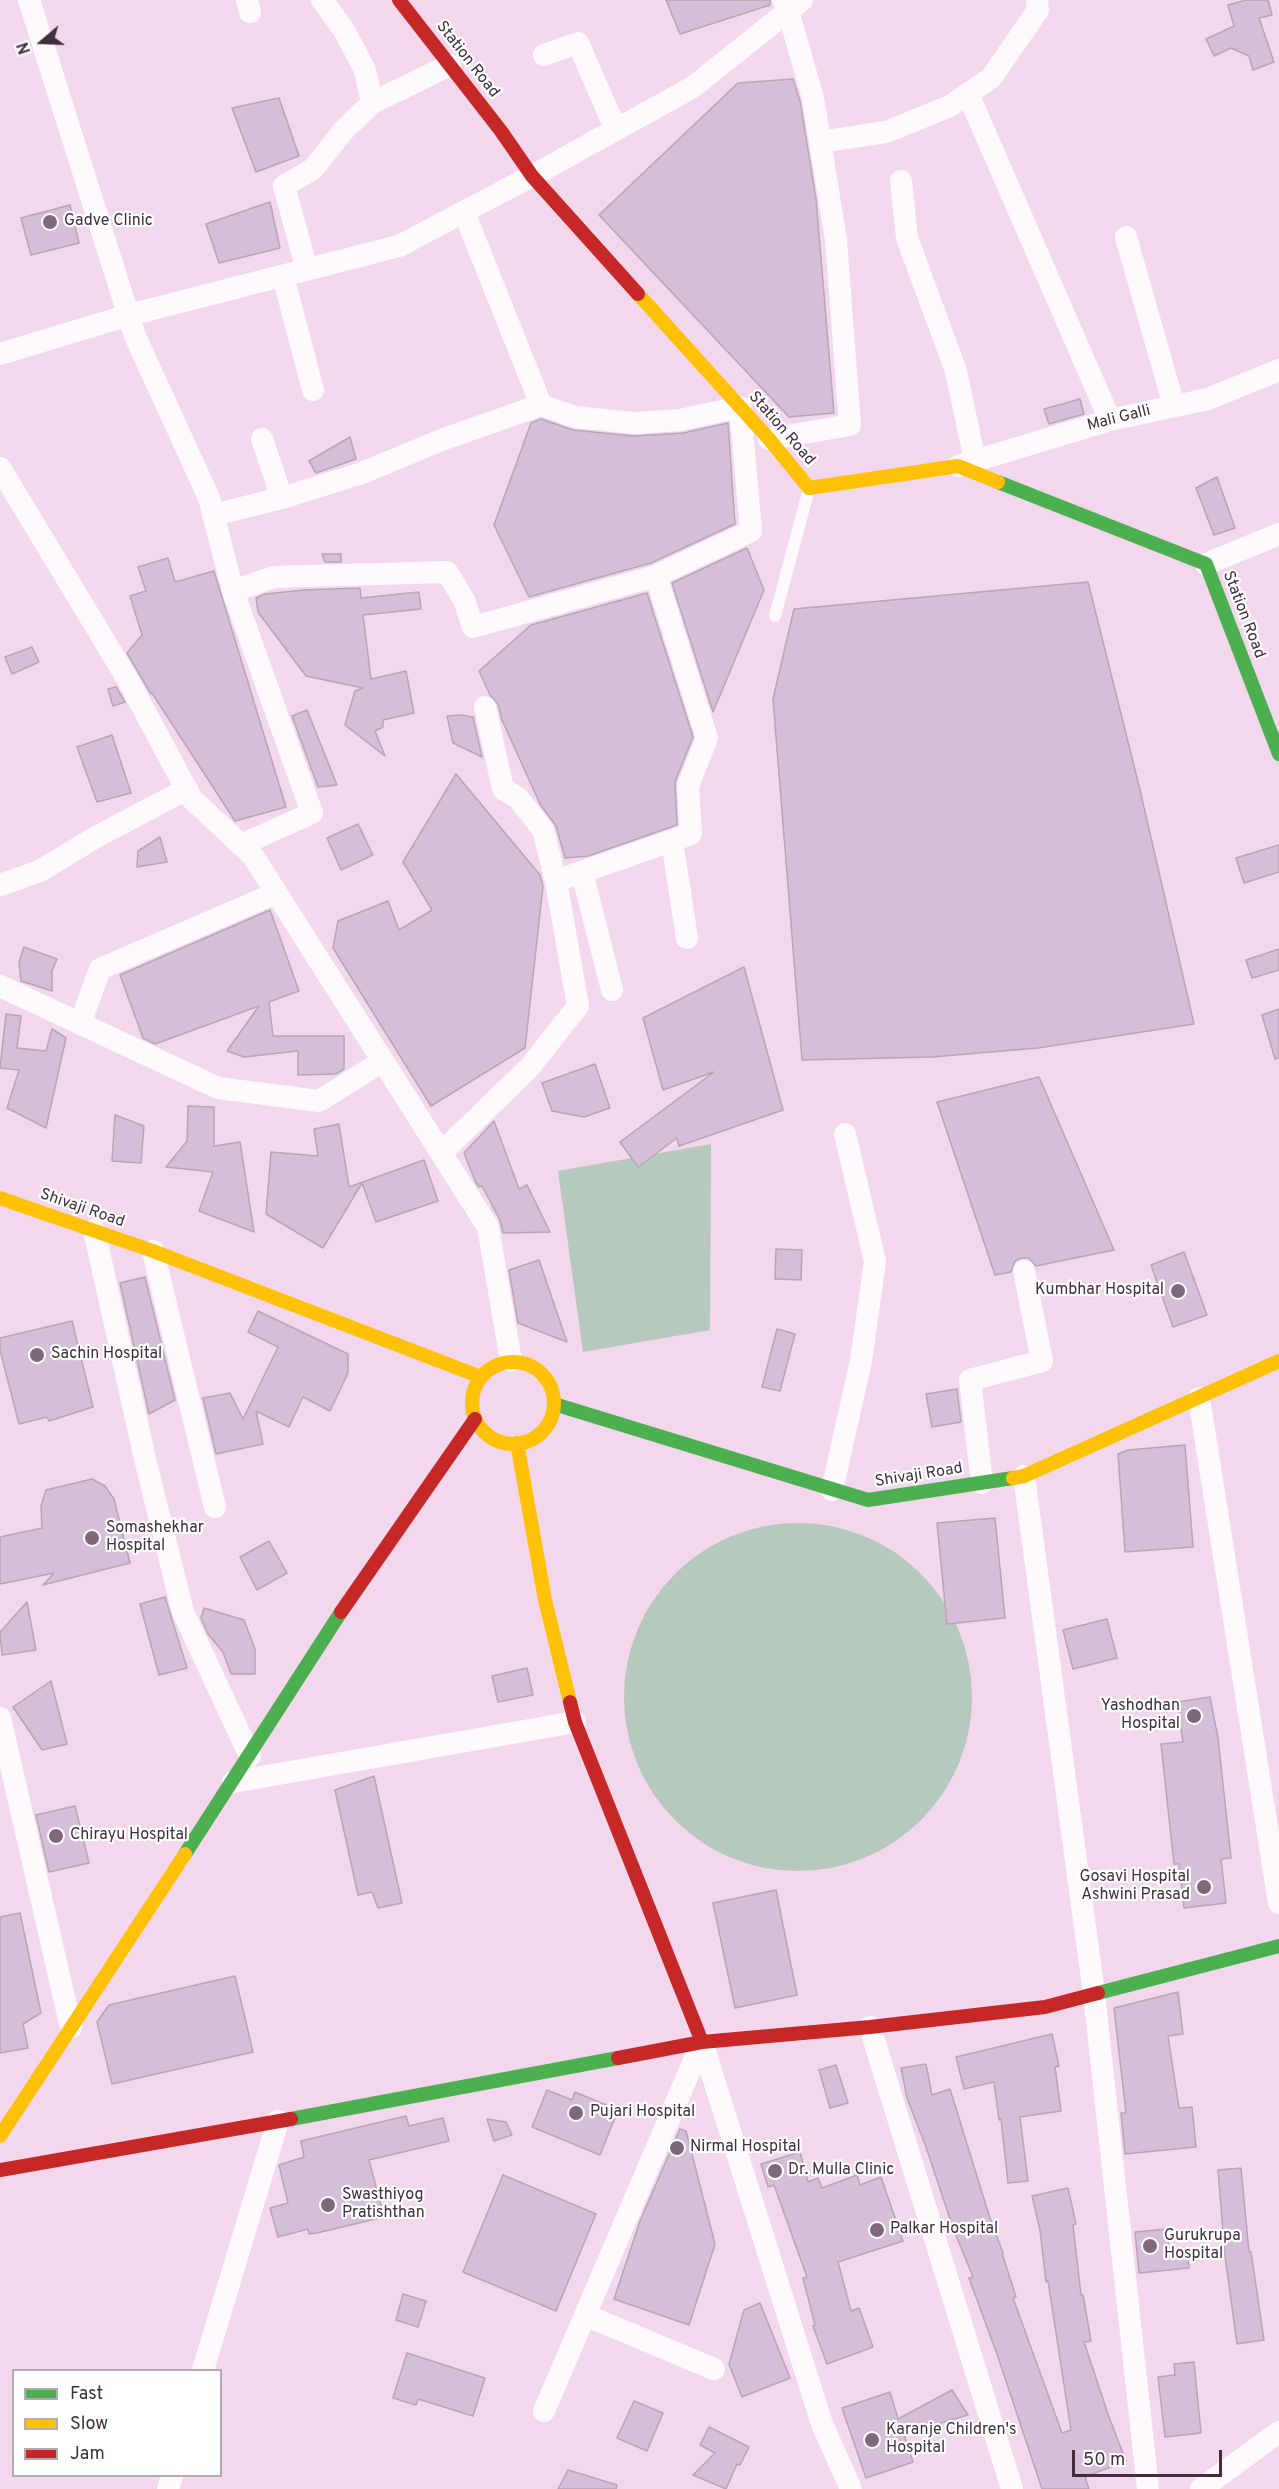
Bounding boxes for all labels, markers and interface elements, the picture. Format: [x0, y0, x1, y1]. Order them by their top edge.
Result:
north arrow [12, 12, 72, 72]
street label: Station Road [431, 18, 503, 102]
text: N [14, 39, 36, 57]
place label: Gadve Clinic [64, 212, 153, 232]
marker: Gadve Clinic [41, 213, 59, 231]
street label: Station Road [744, 388, 818, 470]
street label: Mali Galli [1085, 402, 1153, 436]
street label: Station Road [1218, 569, 1268, 661]
street label: Shivaji Road [37, 1186, 127, 1232]
place label: Kumbhar Hospital [1035, 1281, 1164, 1301]
marker: Kumbhar Hospital [1169, 1282, 1187, 1300]
place label: Sachin Hospital [51, 1345, 162, 1365]
marker: Sachin Hospital [28, 1346, 46, 1364]
street label: Shivaji Road [874, 1460, 964, 1492]
place label: Somashekhar Hospital [106, 1519, 204, 1557]
marker: Somashekhar Hospital [83, 1529, 101, 1547]
place label: Yashodhan Hospital [1101, 1697, 1180, 1735]
marker: Yashodhan Hospital [1185, 1707, 1203, 1725]
place label: Chirayu Hospital [70, 1826, 188, 1846]
marker: Chirayu Hospital [47, 1827, 65, 1845]
place label: Gosavi Hospital Ashwini Prasad [1079, 1868, 1190, 1906]
marker: Gosavi Hospital Ashwini Prasad [1195, 1878, 1213, 1896]
place label: Pujari Hospital [590, 2103, 695, 2123]
marker: Pujari Hospital [567, 2104, 585, 2122]
place label: Nirmal Hospital [690, 2138, 801, 2158]
marker: Nirmal Hospital [668, 2139, 686, 2157]
place label: Dr. Mulla Clinic [788, 2161, 894, 2181]
marker: Dr. Mulla Clinic [766, 2162, 784, 2180]
place label: Swasthiyog Pratishthan [342, 2186, 425, 2224]
marker: Swasthiyog Pratishthan [319, 2196, 337, 2214]
place label: Palkar Hospital [890, 2220, 998, 2240]
marker: Palkar Hospital [868, 2221, 886, 2239]
place label: Gurukrupa Hospital [1164, 2227, 1241, 2265]
marker: Gurukrupa Hospital [1141, 2237, 1159, 2255]
legend [12, 2369, 222, 2477]
text: Fast [70, 2383, 103, 2406]
text: Slow [70, 2413, 108, 2436]
place label: Karanje Children's Hospital [886, 2421, 1017, 2459]
marker: Karanje Children's Hospital [863, 2431, 881, 2449]
scale bar [1075, 2438, 1225, 2476]
text: Jam [70, 2443, 105, 2466]
text: 50 m [1083, 2449, 1125, 2472]

